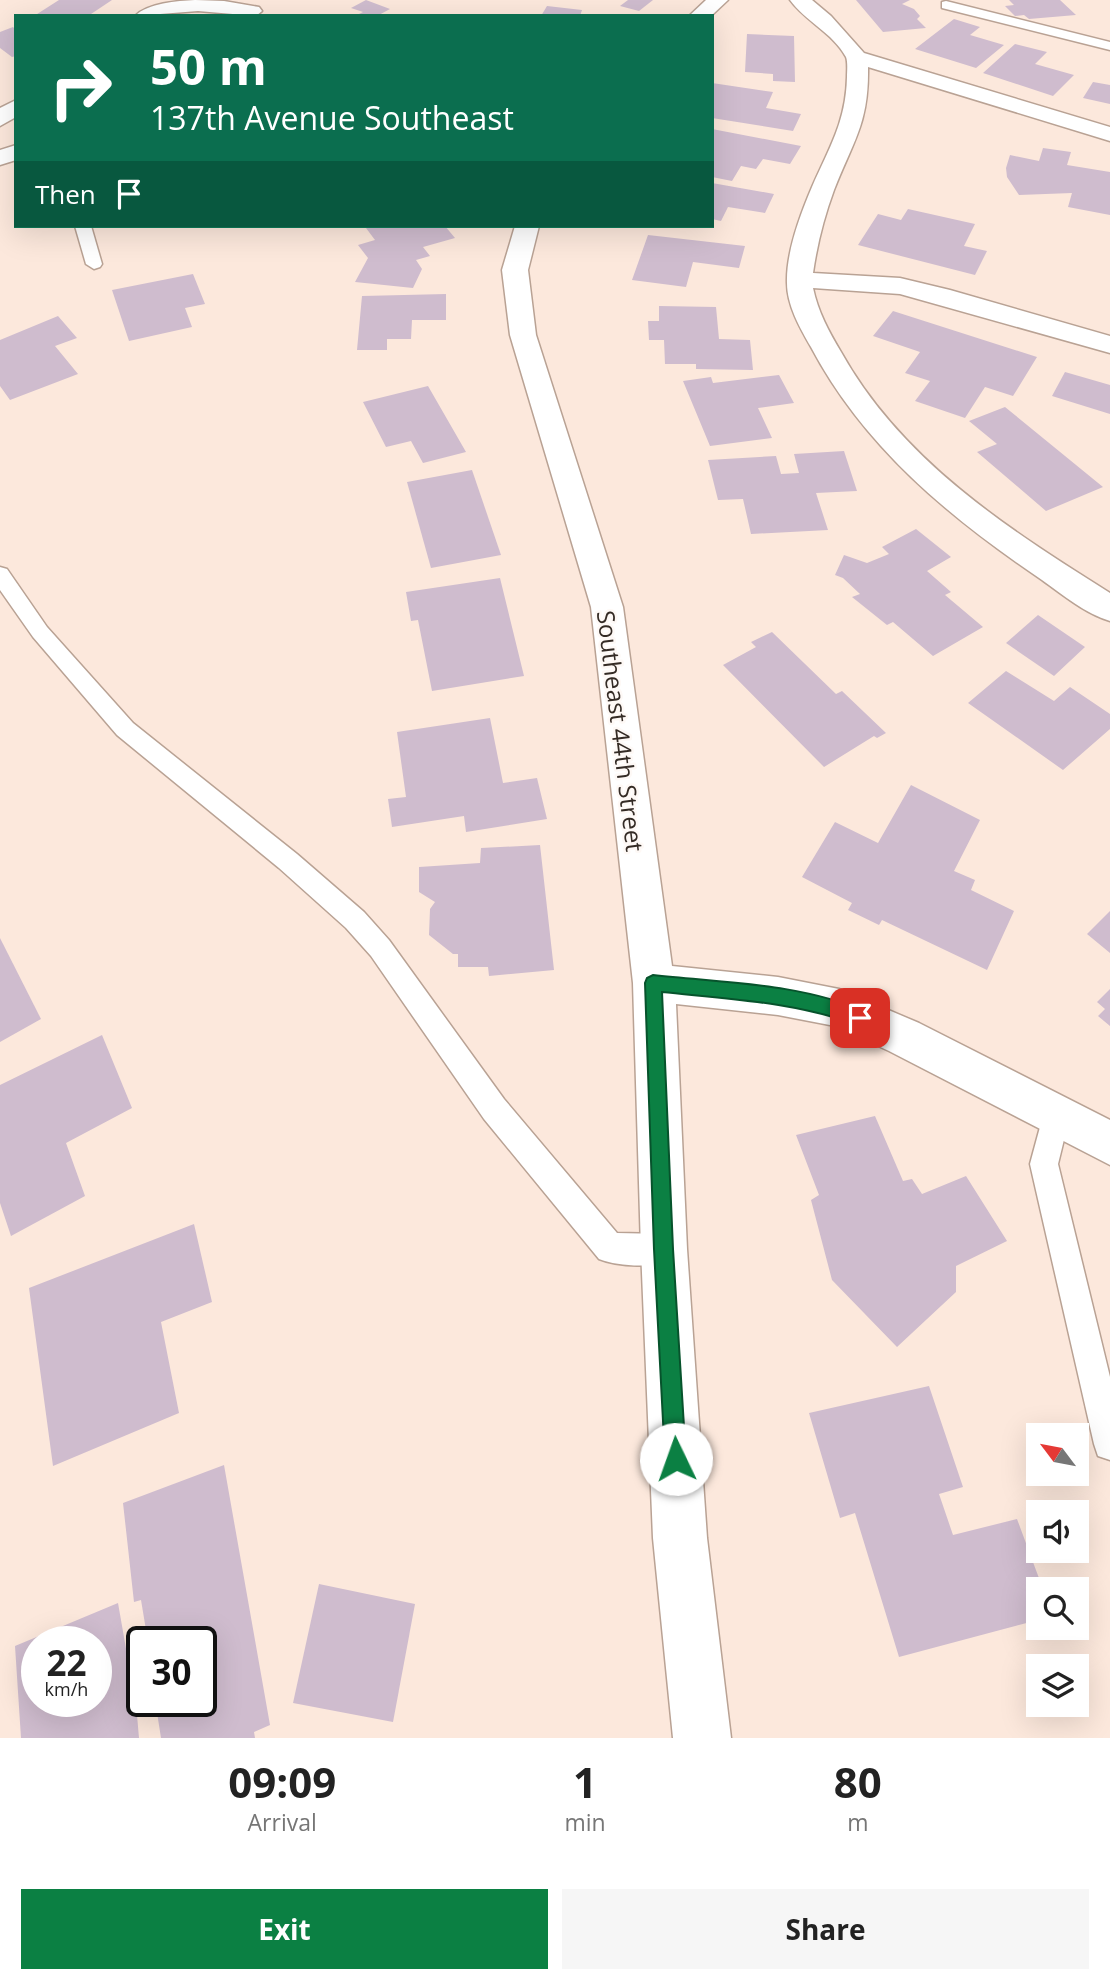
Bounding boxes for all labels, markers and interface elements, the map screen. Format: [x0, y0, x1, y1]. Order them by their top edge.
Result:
text: 50 m [150, 33, 267, 99]
icon: right [35, 42, 126, 133]
text: 137th Avenue Southeast [150, 96, 514, 139]
icon: arrive [110, 175, 148, 213]
text: Then [35, 176, 96, 212]
street label: Southeast 44th Street [590, 609, 652, 853]
pin [830, 988, 890, 1048]
icon: arrive [841, 999, 879, 1037]
position arrow [639, 1422, 713, 1496]
north arrow [1026, 1423, 1088, 1486]
map controls [1026, 1423, 1089, 1717]
button: sound [1026, 1500, 1089, 1563]
button: search [1026, 1577, 1089, 1640]
speed limit sign: 30 [126, 1626, 217, 1717]
text: 22 [46, 1639, 87, 1686]
button: layers [1026, 1654, 1089, 1717]
text: km/h [45, 1677, 88, 1701]
text: 09:09 [228, 1753, 336, 1810]
text: 1 [573, 1753, 597, 1810]
text: 80 [834, 1753, 882, 1810]
text: Arrival [248, 1806, 317, 1838]
text: min [564, 1806, 606, 1838]
text: m [847, 1806, 868, 1838]
button: Exit [21, 1889, 548, 1969]
button: Share [562, 1889, 1089, 1969]

